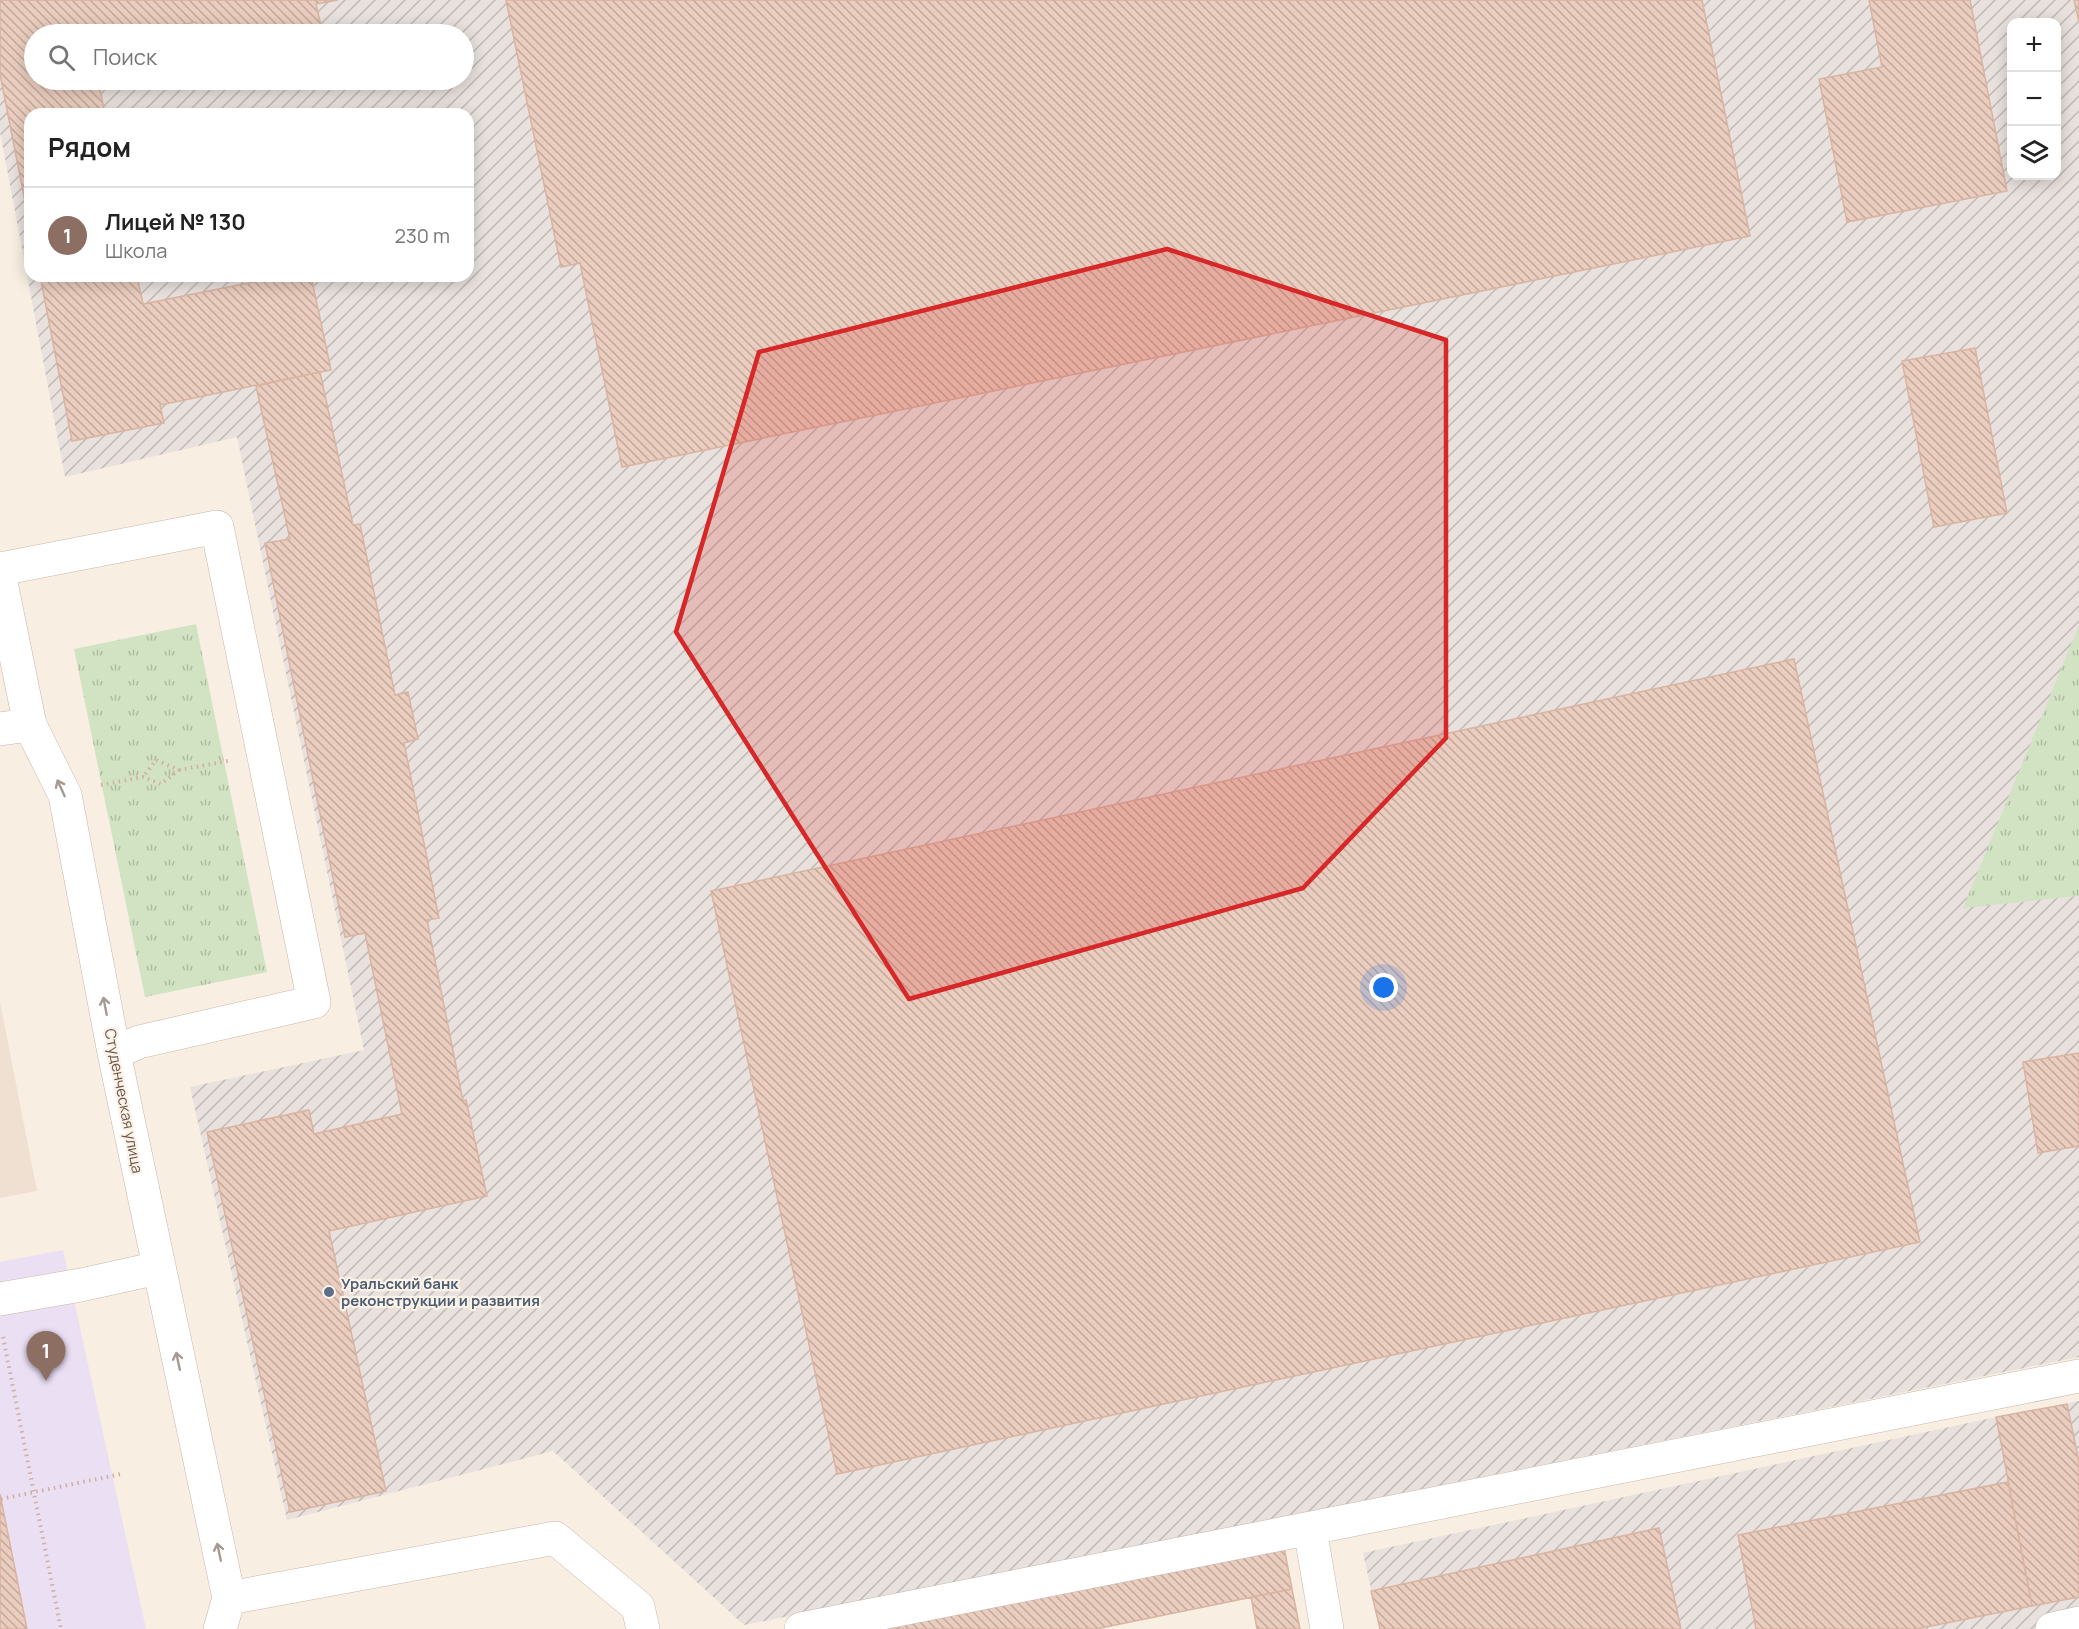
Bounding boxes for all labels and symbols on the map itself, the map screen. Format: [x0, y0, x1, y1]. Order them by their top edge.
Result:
one-way arrow [55, 780, 67, 798]
your location [1369, 973, 1398, 1002]
one-way arrow [99, 996, 110, 1016]
street label: Студенческая улица [100, 1027, 148, 1175]
place label: Уральский банк реконструкции и развития [341, 1273, 540, 1311]
marker: Уральский банк реконструкции и развития [322, 1285, 336, 1299]
pin: 1 [26, 1332, 66, 1381]
one-way arrow [172, 1352, 183, 1371]
one-way arrow [213, 1543, 224, 1562]

